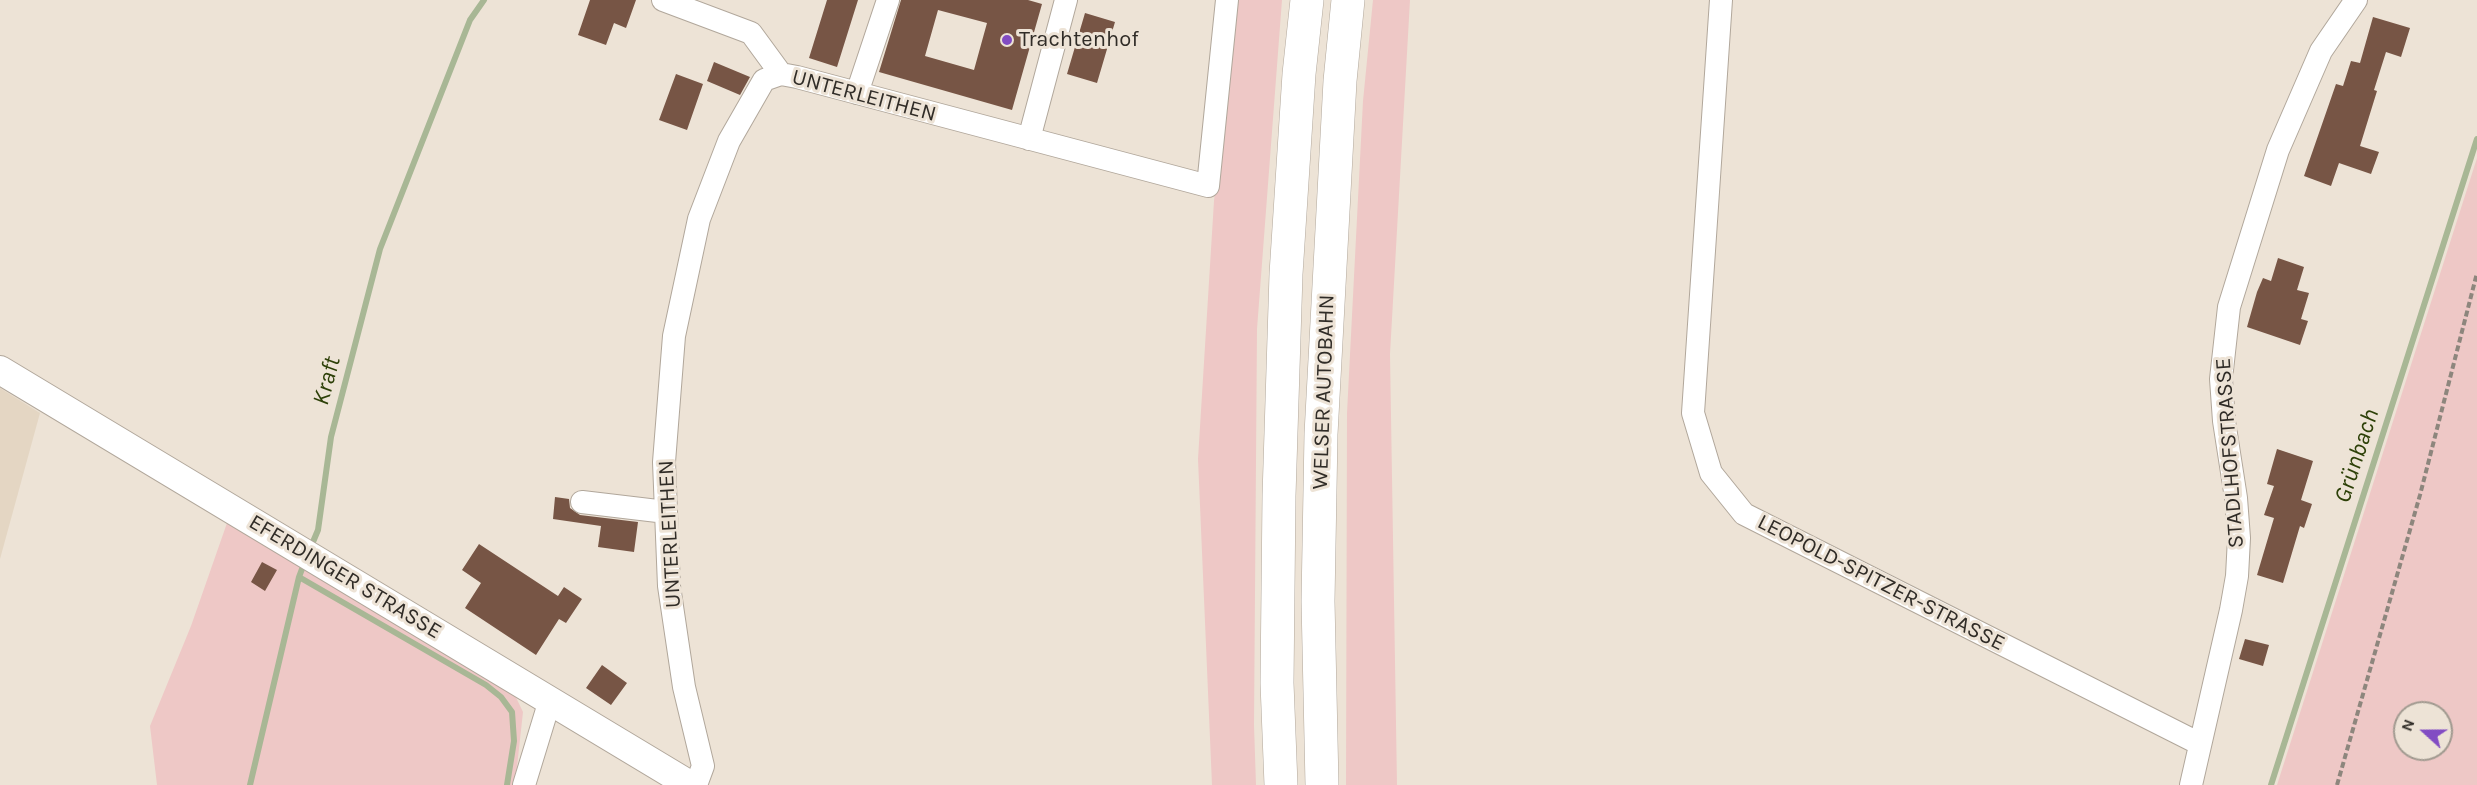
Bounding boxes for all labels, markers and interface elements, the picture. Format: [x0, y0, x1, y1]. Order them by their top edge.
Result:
place label: Trachtenhof [1019, 27, 1139, 53]
marker: Trachtenhof [1000, 33, 1014, 47]
street label: UNTERLEITHEN [789, 64, 939, 128]
street label: WELSER AUTOBAHN [1307, 294, 1341, 490]
water label: Kraft [307, 354, 347, 408]
street label: STADLHOFSTRASSE [2210, 357, 2250, 549]
water label: Grünbach [2328, 405, 2386, 507]
street label: UNTERLEITHEN [653, 459, 687, 609]
street label: EFERDINGER STRASSE [244, 509, 446, 645]
street label: LEOPOLD-SPITZER-STRASSE [1753, 509, 2009, 657]
north arrow [2393, 701, 2453, 761]
text: N [2397, 716, 2419, 734]

